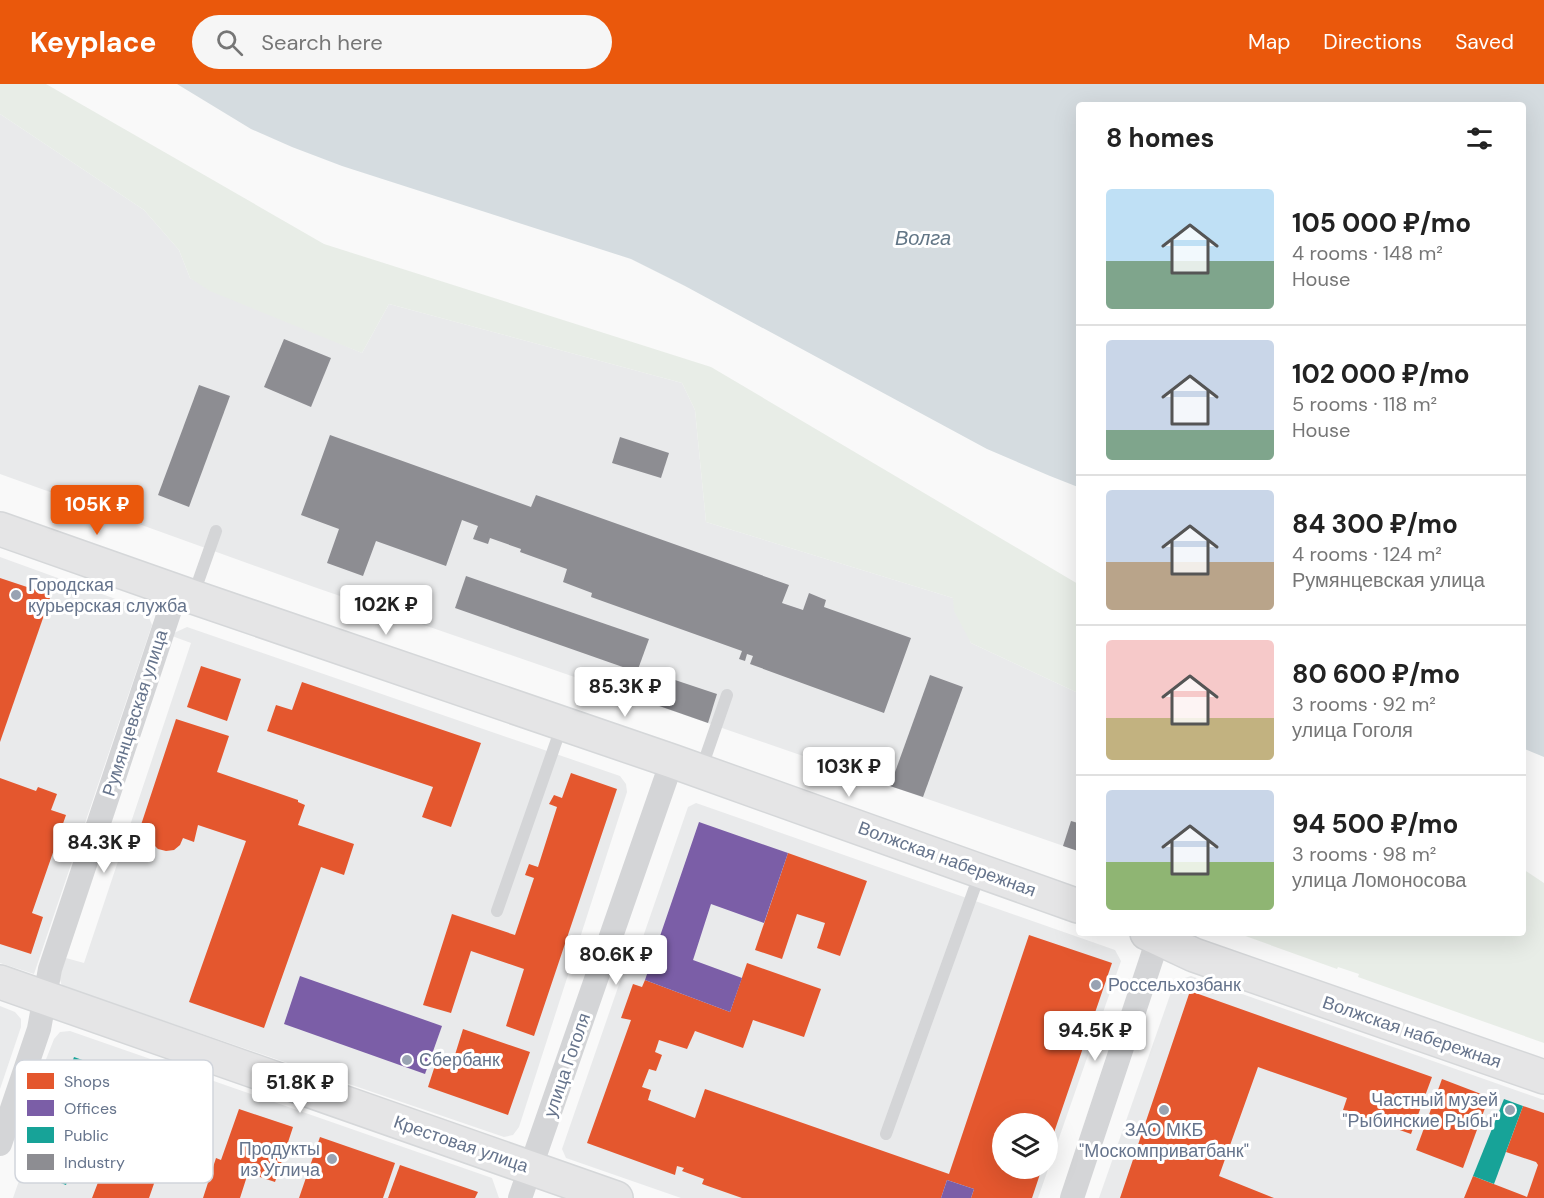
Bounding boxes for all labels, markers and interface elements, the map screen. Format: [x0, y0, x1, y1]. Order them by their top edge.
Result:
search box [192, 15, 612, 69]
text: Keyplace [30, 24, 156, 61]
icon: search [213, 26, 246, 59]
text: Search here [261, 28, 383, 57]
text: Map [1248, 28, 1290, 56]
text: Directions [1323, 28, 1422, 56]
text: Saved [1455, 28, 1514, 56]
text: 8 homes [1106, 121, 1214, 155]
icon: filters [1463, 122, 1496, 155]
text: 105 000 ₽/mo [1292, 206, 1471, 240]
icon: home [1154, 213, 1226, 285]
water label: Волга [895, 225, 951, 251]
text: 4 rooms · 148 m² [1292, 240, 1443, 266]
text: House [1292, 266, 1350, 292]
text: 102 000 ₽/mo [1292, 357, 1470, 391]
icon: home [1154, 364, 1226, 436]
text: 5 rooms · 118 m² [1292, 391, 1437, 417]
text: House [1292, 417, 1350, 443]
pin: 105K ₽ [48, 485, 146, 536]
text: 105K ₽ [65, 491, 129, 517]
text: 84 300 ₽/mo [1292, 507, 1458, 541]
icon: home [1154, 514, 1226, 586]
text: 4 rooms · 124 m² [1292, 541, 1442, 567]
text: Румянцевская улица [1292, 567, 1485, 593]
place label: Городская курьерская служба [28, 573, 188, 618]
pin: 102K ₽ [337, 585, 435, 636]
marker: Городская курьерская служба [9, 588, 23, 602]
text: 102K ₽ [354, 591, 418, 617]
street label: Румянцевская улица [97, 626, 174, 799]
text: 80 600 ₽/mo [1292, 657, 1460, 691]
icon: home [1154, 664, 1226, 736]
pin: 85.3K ₽ [570, 667, 680, 718]
text: 85.3K ₽ [588, 673, 662, 699]
text: 3 rooms · 92 m² [1292, 691, 1436, 717]
text: улица Гоголя [1292, 717, 1413, 743]
pin: 103K ₽ [800, 747, 898, 798]
text: 103K ₽ [817, 753, 881, 779]
text: 94 500 ₽/mo [1292, 807, 1458, 841]
icon: home [1154, 814, 1226, 886]
street label: Волжская набережная [855, 816, 1039, 902]
pin: 84.3K ₽ [49, 823, 159, 874]
text: 84.3K ₽ [67, 829, 141, 855]
text: 3 rooms · 98 m² [1292, 841, 1436, 867]
text: улица Ломоносова [1292, 867, 1466, 893]
pin: 80.6K ₽ [561, 935, 671, 986]
text: 80.6K ₽ [579, 941, 653, 967]
place label: Россельхозбанк [1108, 973, 1241, 997]
marker: Россельхозбанк [1089, 978, 1103, 992]
street label: Волжская набережная [1319, 990, 1505, 1074]
street label: улица Гоголя [538, 1010, 596, 1120]
pin: 94.5K ₽ [1040, 1011, 1150, 1062]
text: 94.5K ₽ [1058, 1017, 1132, 1043]
place label: Сбербанк [419, 1048, 500, 1072]
marker: Сбербанк [400, 1053, 414, 1067]
legend [15, 1060, 213, 1183]
pin: 51.8K ₽ [245, 1063, 355, 1114]
text: 51.8K ₽ [266, 1069, 334, 1095]
text: Shops [64, 1071, 110, 1092]
place label: Частный музей "Рыбинские Рыбы" [1342, 1088, 1498, 1133]
text: Offices [64, 1098, 117, 1119]
marker: ЗАО МКБ "Москомприватбанк" [1157, 1103, 1171, 1117]
marker: Частный музей "Рыбинские Рыбы" [1503, 1103, 1517, 1117]
street label: Крестовая улица [390, 1110, 532, 1179]
map controls [992, 1113, 1058, 1179]
button: layers [992, 1113, 1058, 1179]
place label: ЗАО МКБ "Москомприватбанк" [1079, 1118, 1249, 1163]
text: Public [64, 1125, 109, 1146]
place label: Продукты из Углича [239, 1137, 321, 1182]
text: Industry [64, 1152, 125, 1173]
marker: Продукты из Углича [325, 1152, 339, 1166]

